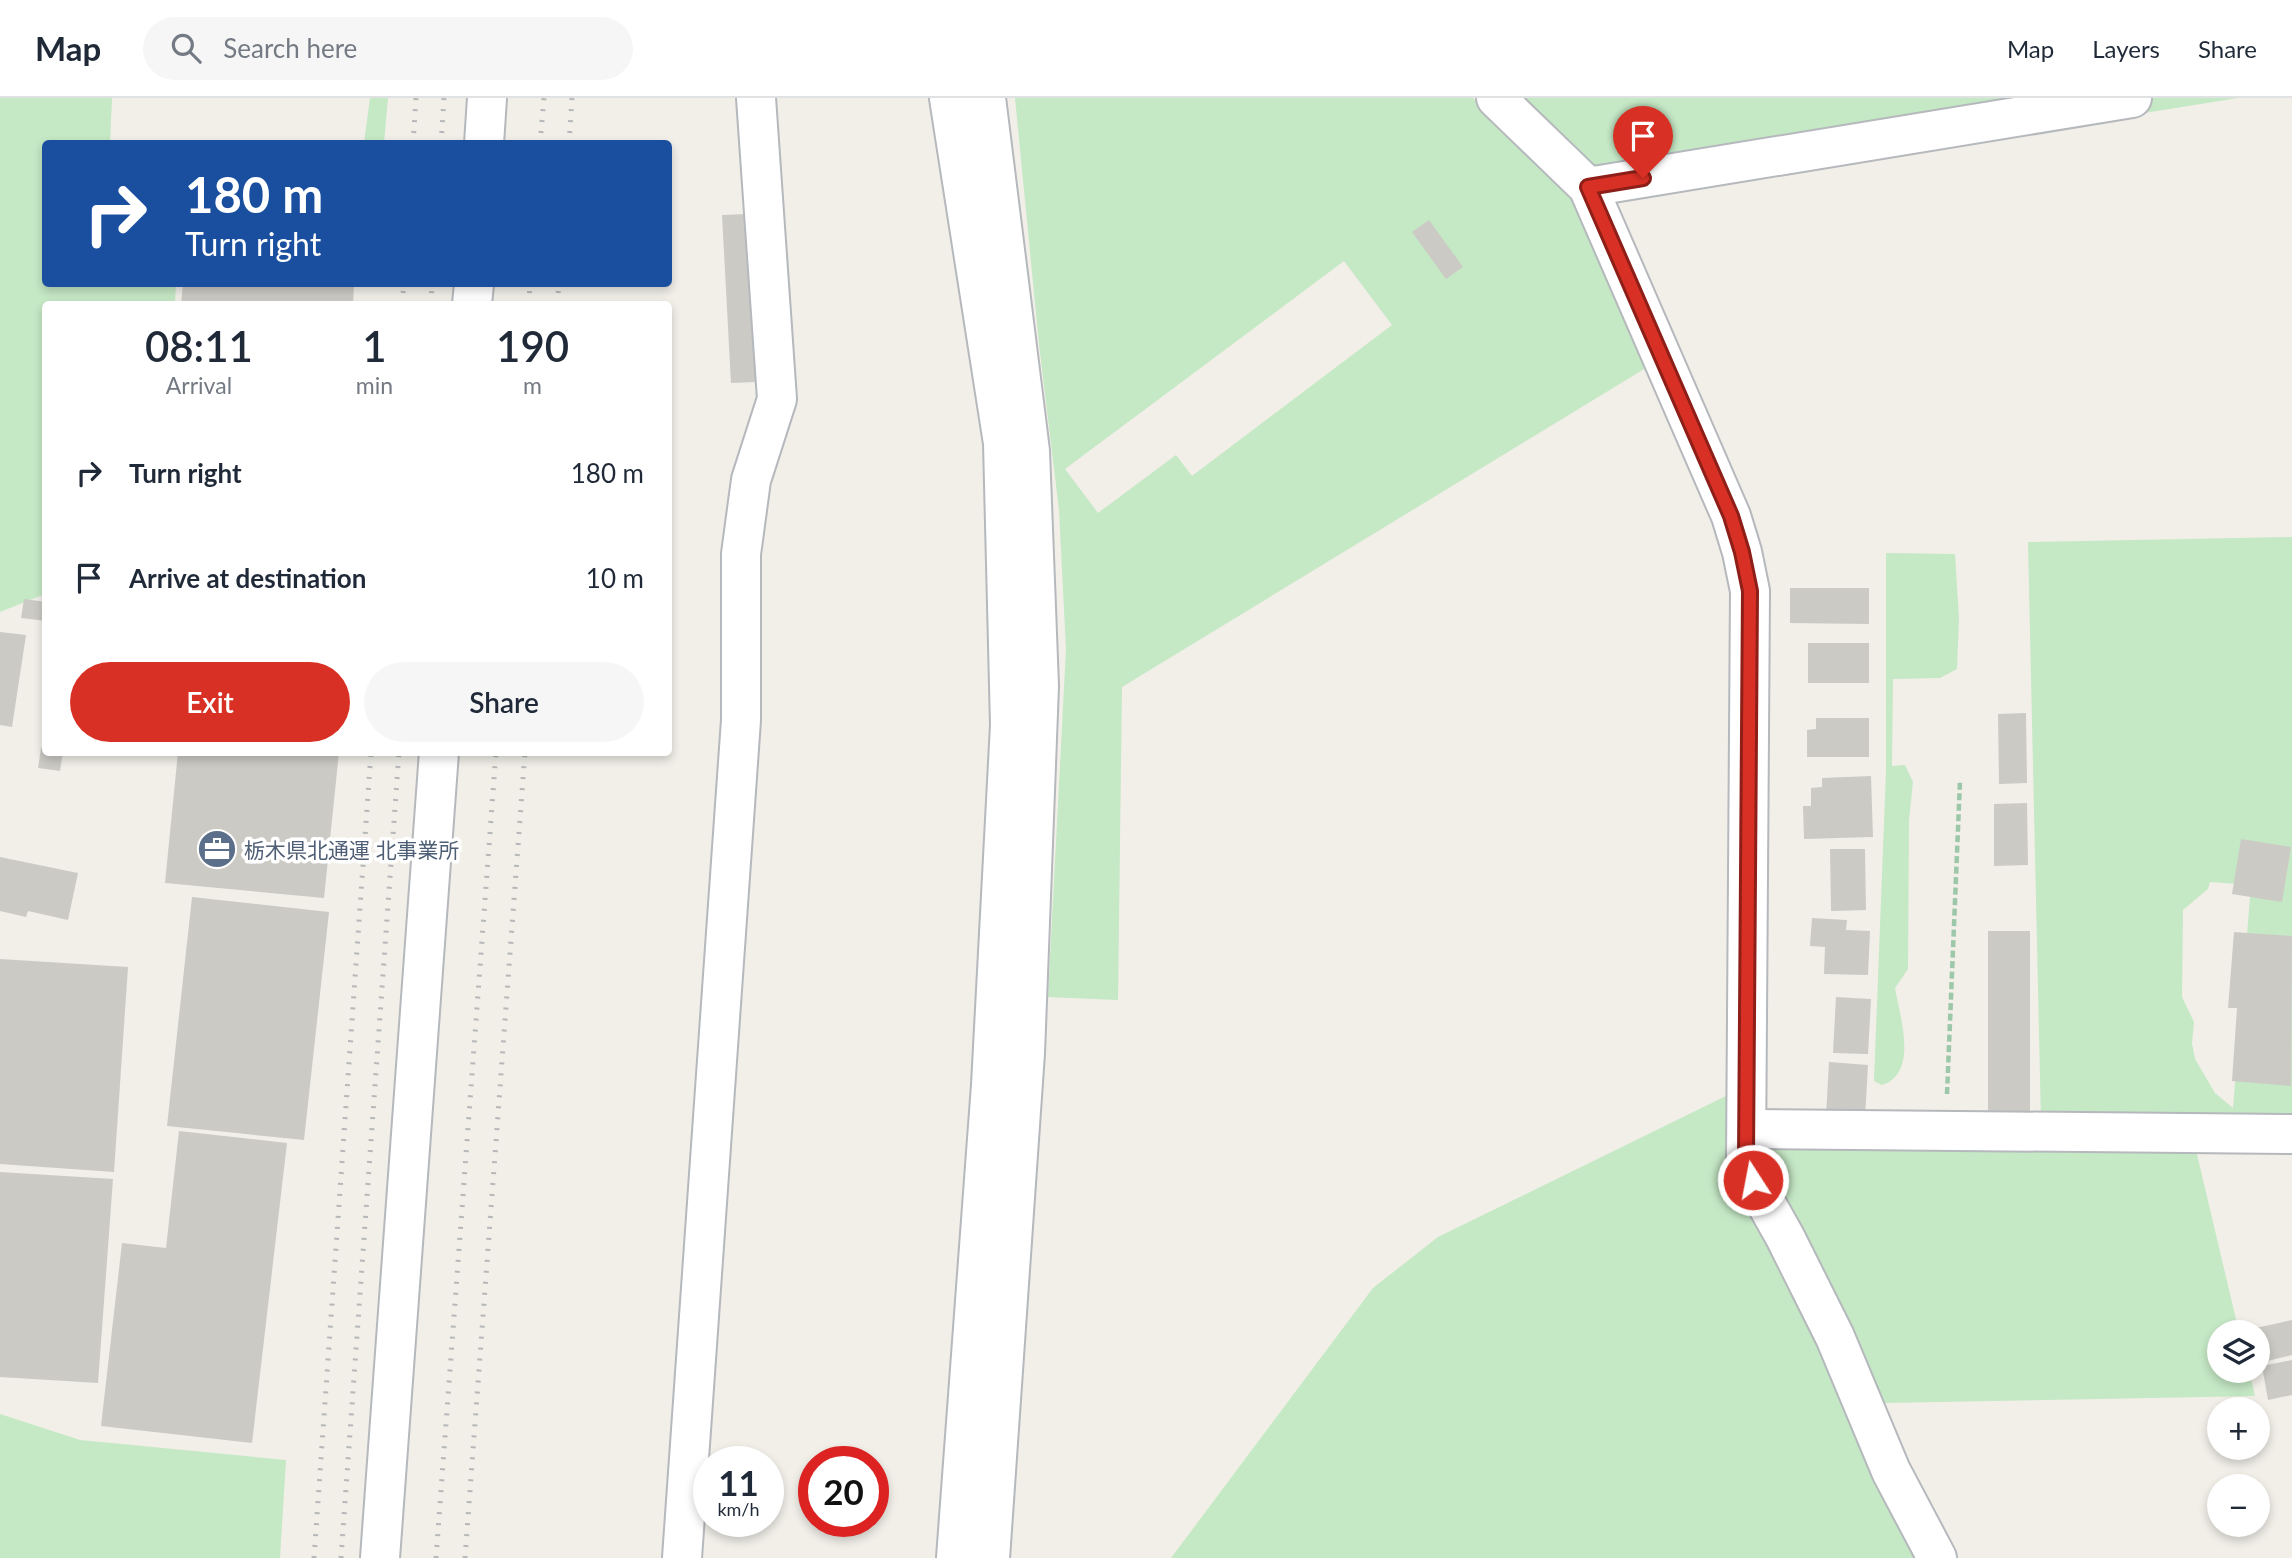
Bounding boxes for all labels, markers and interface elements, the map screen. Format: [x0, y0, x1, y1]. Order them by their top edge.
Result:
search box [143, 17, 633, 80]
text: Map [35, 28, 101, 68]
icon: search [167, 29, 205, 67]
text: Search here [223, 32, 357, 64]
text: Map [2007, 34, 2054, 63]
text: Layers [2092, 34, 2160, 63]
text: Share [2198, 34, 2257, 63]
pin [1613, 106, 1673, 178]
icon: arrive [1624, 117, 1662, 155]
text: 180 m [185, 165, 323, 223]
icon: right [70, 168, 161, 259]
text: Turn right [185, 224, 321, 263]
text: 08:11 [145, 321, 253, 371]
text: 1 [362, 321, 387, 371]
text: 190 [496, 321, 569, 371]
text: Arrival [166, 371, 232, 399]
text: min [356, 371, 393, 399]
text: m [523, 371, 542, 399]
icon: right [70, 454, 108, 492]
text: Turn right [129, 457, 242, 489]
text: 180 m [571, 457, 644, 489]
icon: arrive [70, 559, 108, 597]
text: Arrive at destination [129, 562, 366, 594]
text: 10 m [586, 562, 644, 594]
button: Exit [70, 662, 350, 742]
button: Share [364, 662, 644, 742]
office icon: 栃木県北通運 北事業所 [196, 828, 238, 870]
place label: 栃木県北通運 北事業所 [244, 837, 459, 862]
position arrow [1716, 1143, 1790, 1217]
map controls [2207, 1320, 2270, 1537]
button: layers [2207, 1320, 2270, 1383]
button: + [2207, 1397, 2270, 1460]
speed limit sign: 20 [798, 1446, 889, 1537]
text: 11 [718, 1461, 759, 1503]
button: − [2207, 1474, 2270, 1537]
text: km/h [717, 1498, 760, 1520]

